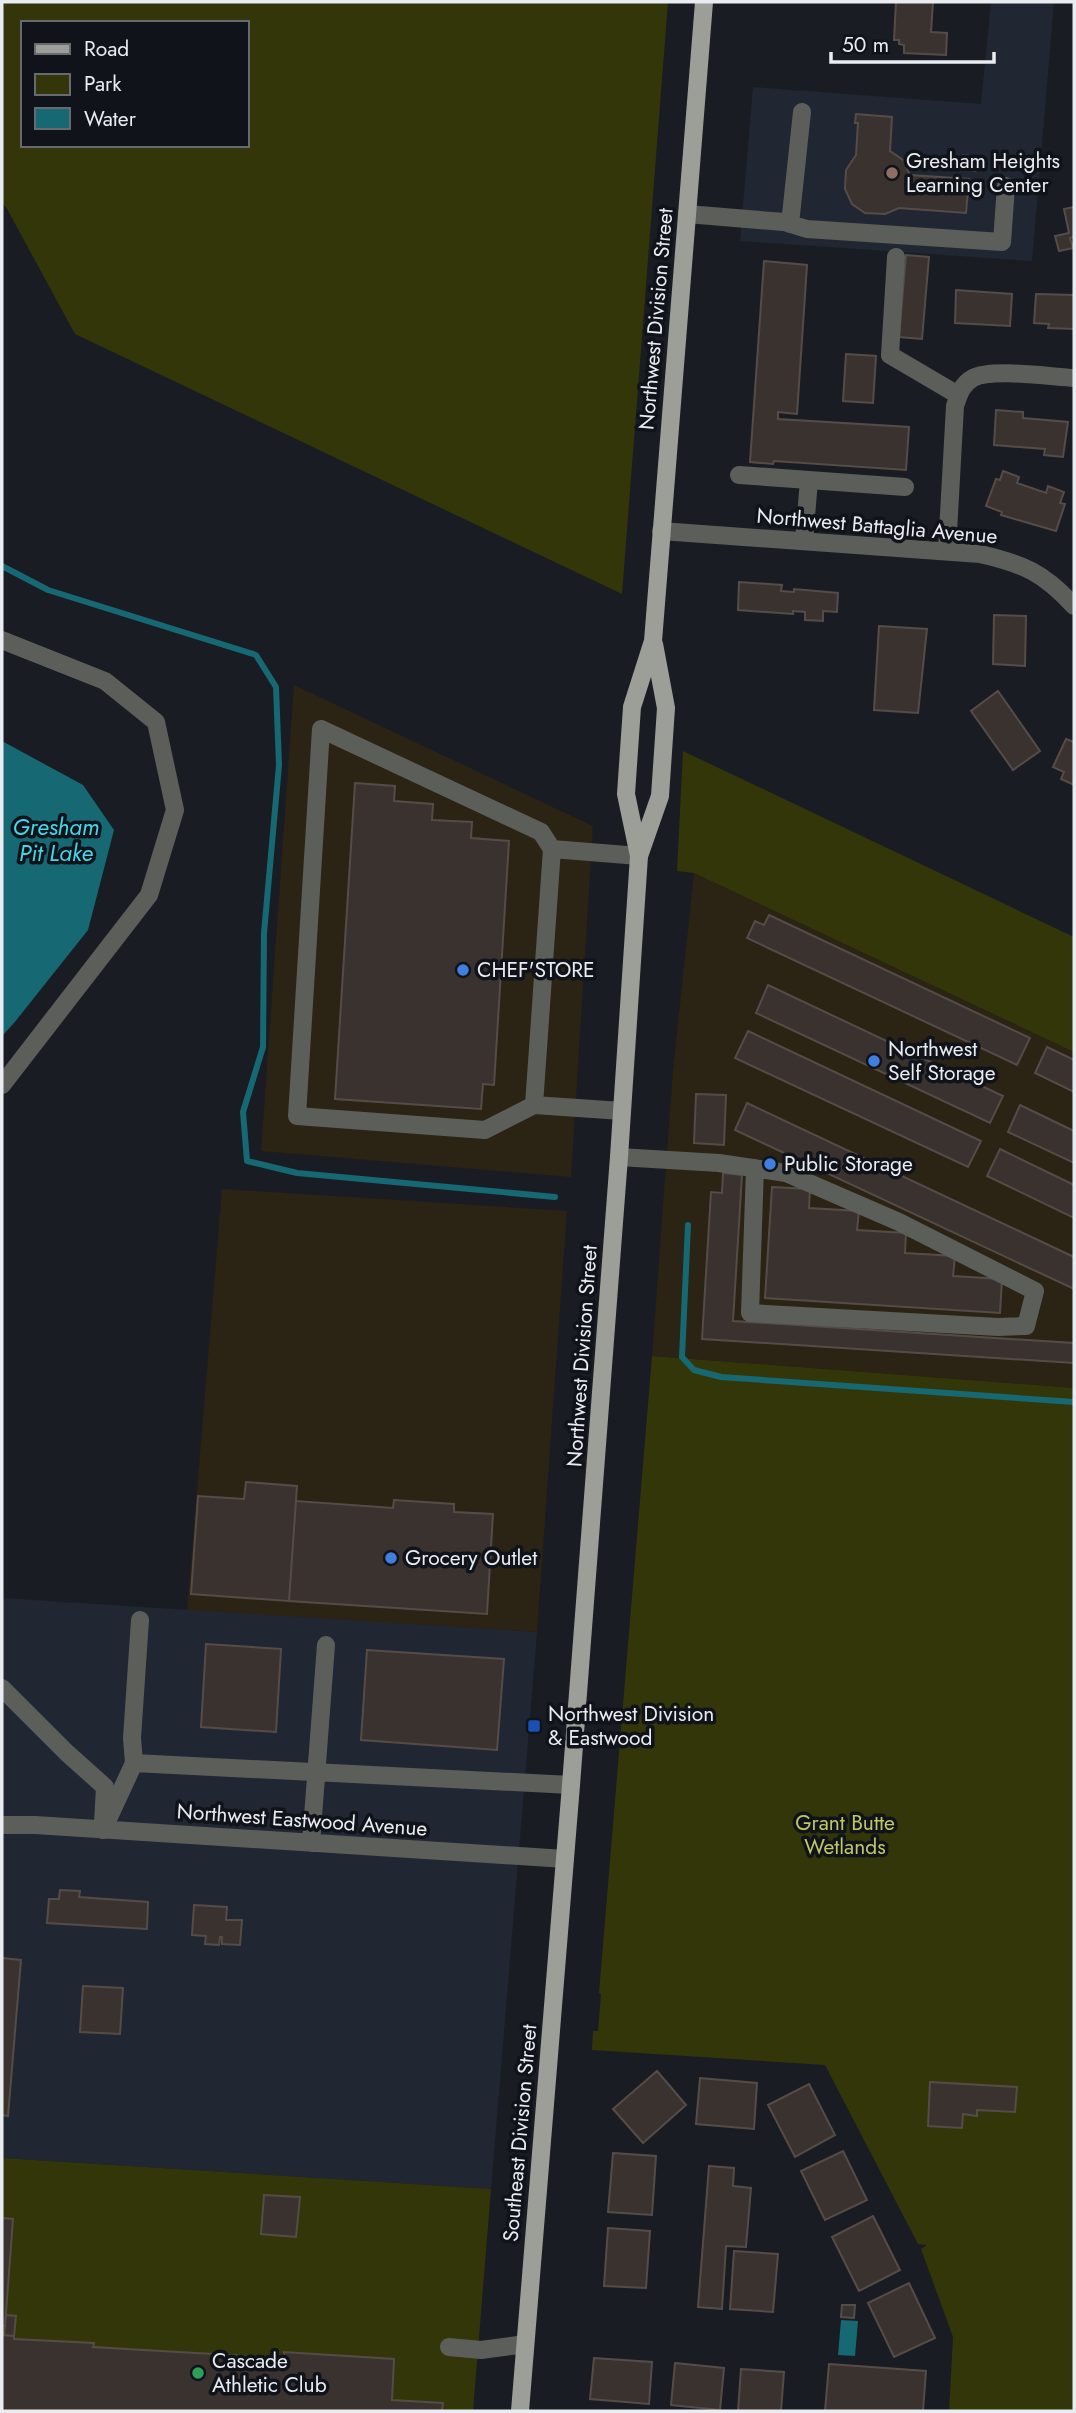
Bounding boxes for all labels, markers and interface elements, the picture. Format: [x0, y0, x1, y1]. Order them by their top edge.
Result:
legend [21, 21, 248, 147]
scale bar [831, 21, 994, 65]
text: 50 m [842, 30, 889, 60]
text: Road [84, 34, 129, 64]
text: Park [84, 69, 122, 99]
text: Water [84, 104, 137, 134]
place label: Gresham Heights Learning Center [906, 146, 1060, 200]
marker: Gresham Heights Learning Center [884, 165, 900, 181]
street label: Northwest Division Street [631, 207, 681, 431]
street label: Northwest Battaglia Avenue [755, 501, 999, 551]
water label: Gresham Pit Lake [13, 810, 99, 870]
place label: CHEF'STORE [477, 955, 595, 985]
marker: CHEF'STORE [455, 962, 471, 978]
place label: Northwest Self Storage [888, 1034, 996, 1088]
marker: Northwest Self Storage [866, 1053, 882, 1069]
place label: Public Storage [784, 1149, 913, 1179]
marker: Public Storage [762, 1156, 778, 1172]
street label: Northwest Division Street [559, 1244, 605, 1468]
place label: Grocery Outlet [405, 1543, 537, 1573]
marker: Grocery Outlet [383, 1550, 399, 1566]
place label: Northwest Division & Eastwood [548, 1699, 714, 1753]
marker: Northwest Division & Eastwood [526, 1718, 542, 1734]
street label: Northwest Eastwood Avenue [176, 1796, 429, 1844]
park label: Grant Butte Wetlands [795, 1808, 895, 1862]
street label: Southeast Division Street [496, 2023, 544, 2243]
place label: Cascade Athletic Club [212, 2346, 327, 2400]
marker: Cascade Athletic Club [190, 2365, 206, 2381]

